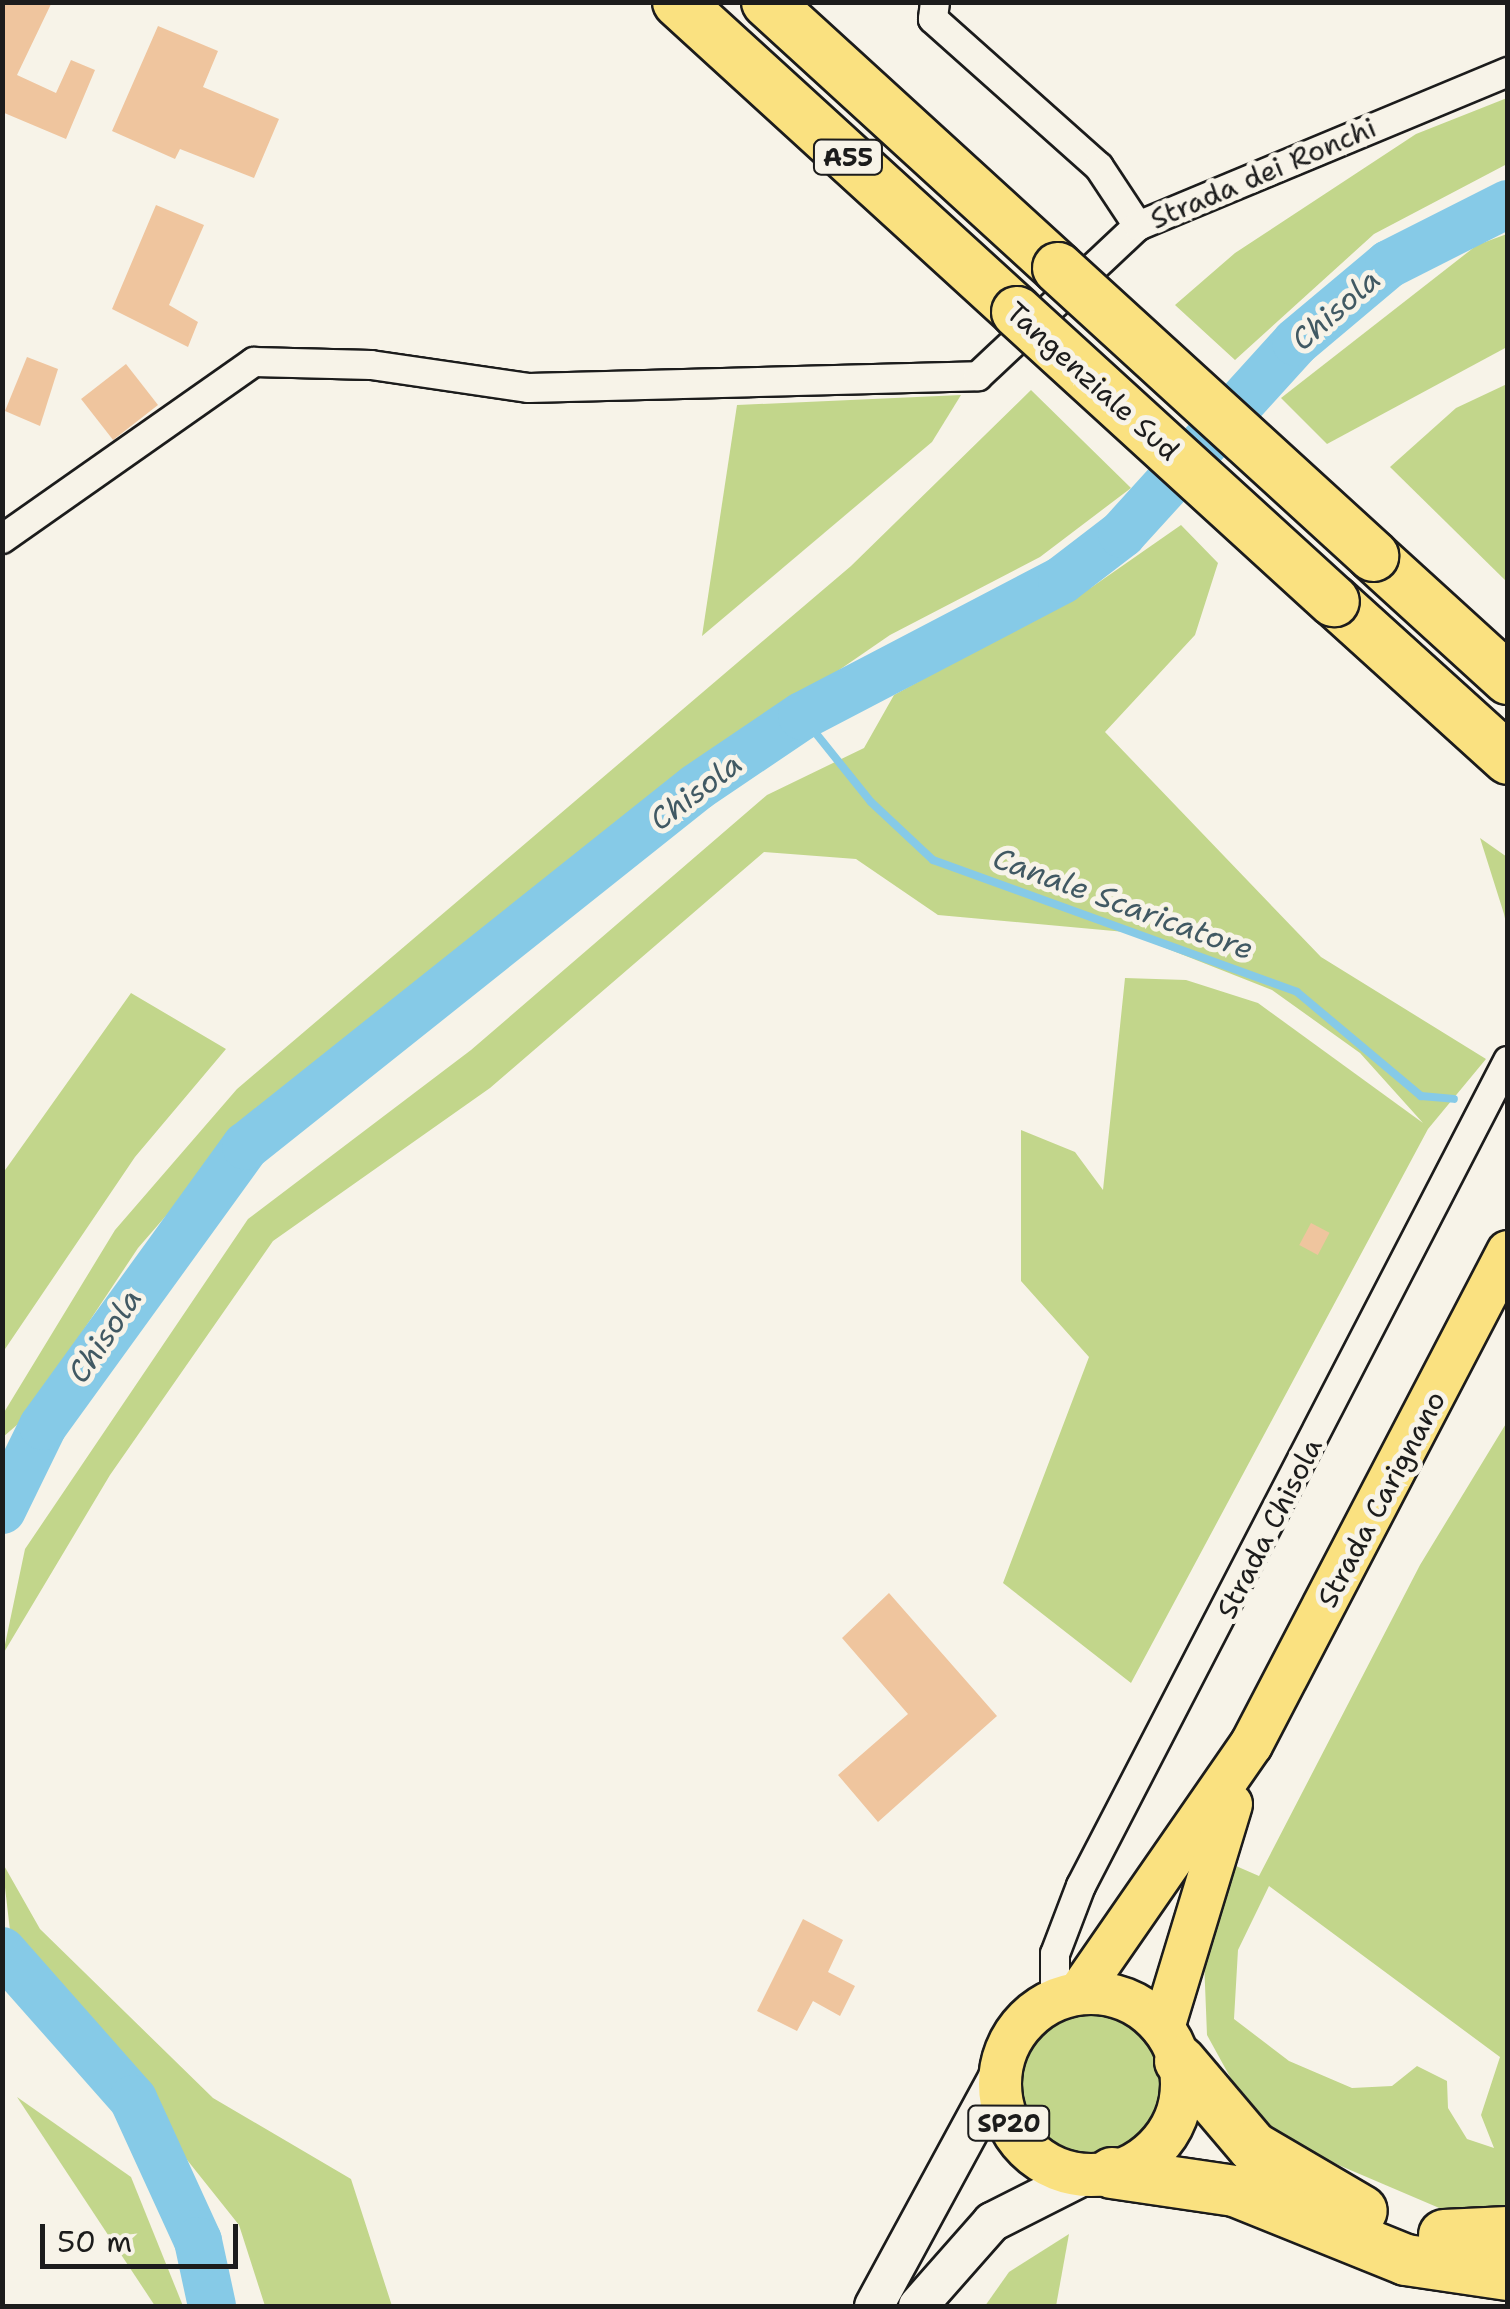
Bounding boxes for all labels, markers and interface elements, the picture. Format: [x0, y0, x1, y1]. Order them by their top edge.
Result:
street label: Strada dei Ronchi [1145, 110, 1381, 236]
road number: A55 [810, 137, 886, 177]
water label: Chisola [1284, 262, 1388, 358]
street label: Tangenziale Sud [1000, 295, 1186, 467]
water label: Chisola [643, 746, 749, 838]
water label: Canale Scaricatore [988, 840, 1258, 968]
water label: Chisola [60, 1282, 150, 1390]
street label: Strada Carignano [1310, 1385, 1452, 1613]
street label: Strada Chisola [1209, 1432, 1329, 1624]
road number: SP20 [966, 2103, 1052, 2143]
scale bar [45, 2204, 242, 2266]
text: 50 m [57, 2221, 132, 2262]

